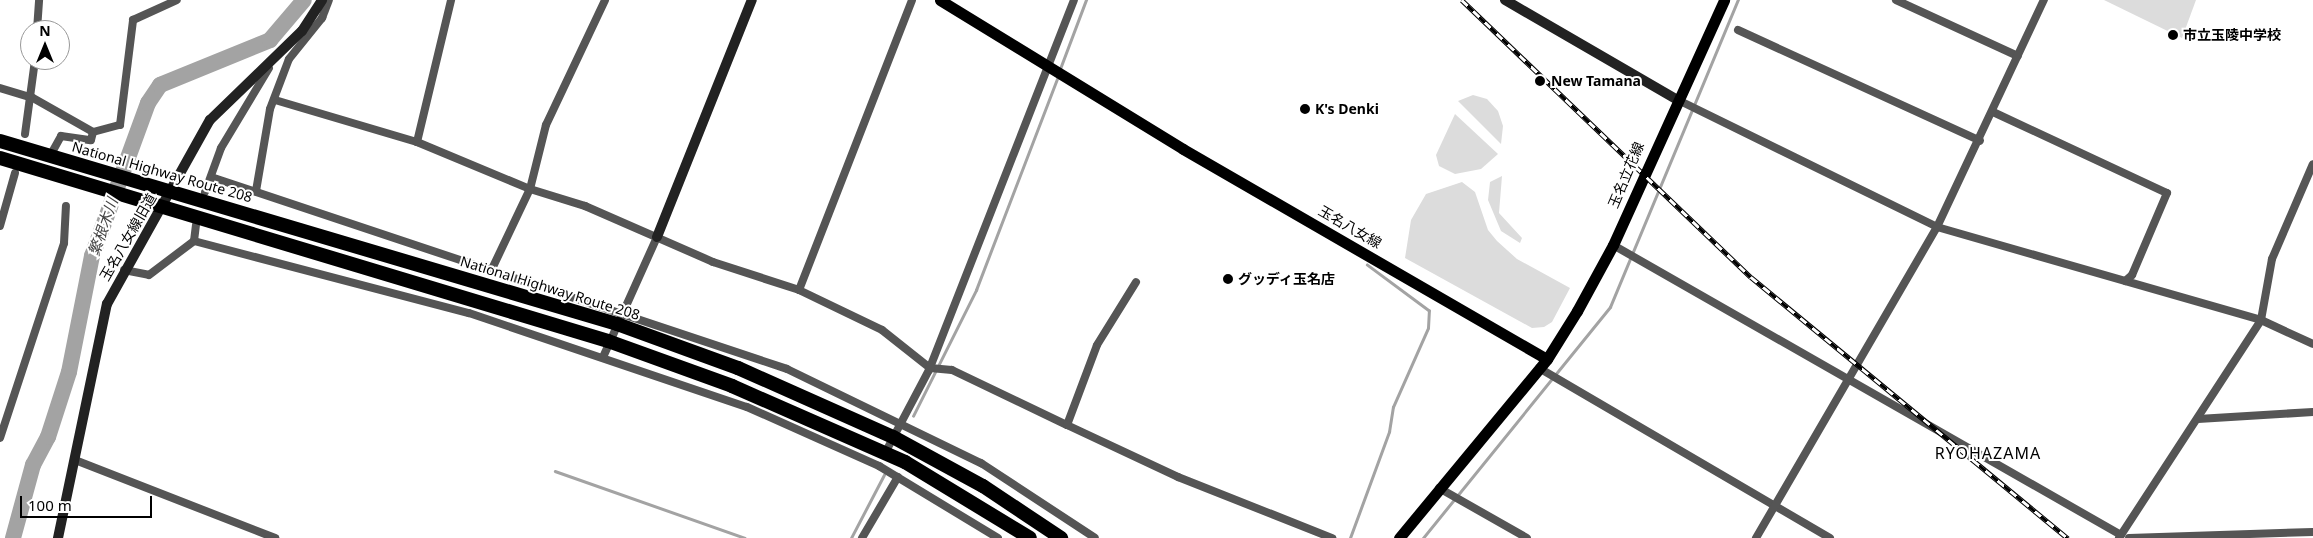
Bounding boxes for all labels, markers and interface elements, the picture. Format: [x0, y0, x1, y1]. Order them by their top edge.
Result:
north arrow [20, 20, 70, 70]
text: N [39, 21, 51, 40]
place label: 市立玉陵中学校 [2183, 27, 2281, 43]
marker: 市立玉陵中学校 [2167, 29, 2179, 41]
place label: New Tamana [1551, 73, 1641, 89]
marker: New Tamana [1533, 74, 1547, 88]
place label: K's Denki [1315, 101, 1379, 117]
marker: K's Denki [1299, 103, 1311, 115]
street label: National Highway Route 208 [70, 138, 254, 206]
street label: 玉名立花線 [1605, 140, 1647, 210]
street label: 玉名八女線旧道 [96, 190, 160, 284]
water label: 繁根木川 [85, 196, 121, 258]
street label: 玉名八女線 [1315, 202, 1385, 252]
street label: National Highway Route 208 [458, 253, 642, 323]
place label: グッディ玉名店 [1238, 271, 1336, 287]
marker: グッディ玉名店 [1222, 273, 1234, 285]
district label: RYOHAZAMA [1934, 443, 2042, 463]
scale bar [22, 486, 155, 518]
text: 100 m [28, 495, 72, 515]

